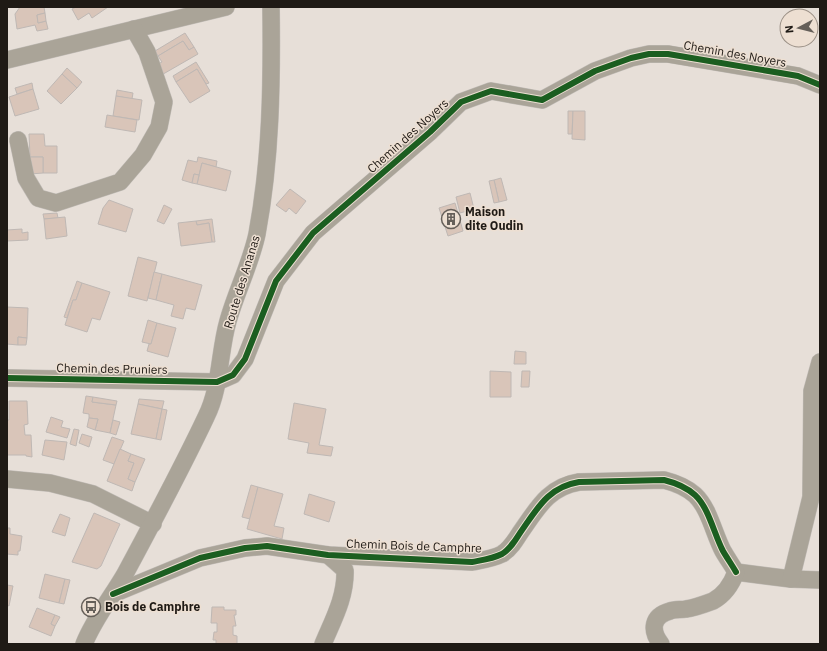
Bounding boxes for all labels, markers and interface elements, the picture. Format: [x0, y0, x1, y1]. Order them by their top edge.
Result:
north arrow [779, 8, 819, 48]
text: N [782, 24, 797, 34]
street label: Chemin des Noyers [683, 37, 788, 70]
street label: Chemin des Noyers [364, 95, 451, 176]
place label: Maison dite Oudin [465, 204, 523, 233]
building icon: Maison dite Oudin [440, 208, 462, 230]
street label: Route des Ananas [220, 233, 263, 330]
street label: Chemin des Pruniers [56, 360, 168, 377]
street label: Chemin Bois de Camphre [346, 536, 482, 555]
bus stop icon: Bois de Camphre [80, 596, 102, 618]
place label: Bois de Camphre [105, 599, 201, 614]

